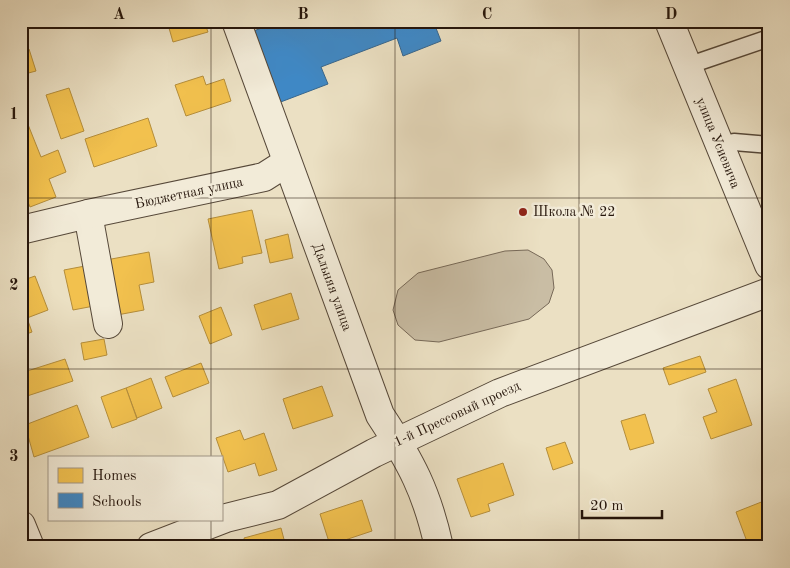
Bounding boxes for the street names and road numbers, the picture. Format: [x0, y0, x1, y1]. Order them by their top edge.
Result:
street label: улица Усиевича [693, 95, 743, 191]
street label: Бюджетная улица [134, 175, 245, 211]
street label: Дальняя улица [310, 241, 354, 333]
street label: 1-й Прессовый проезд [392, 379, 522, 449]

